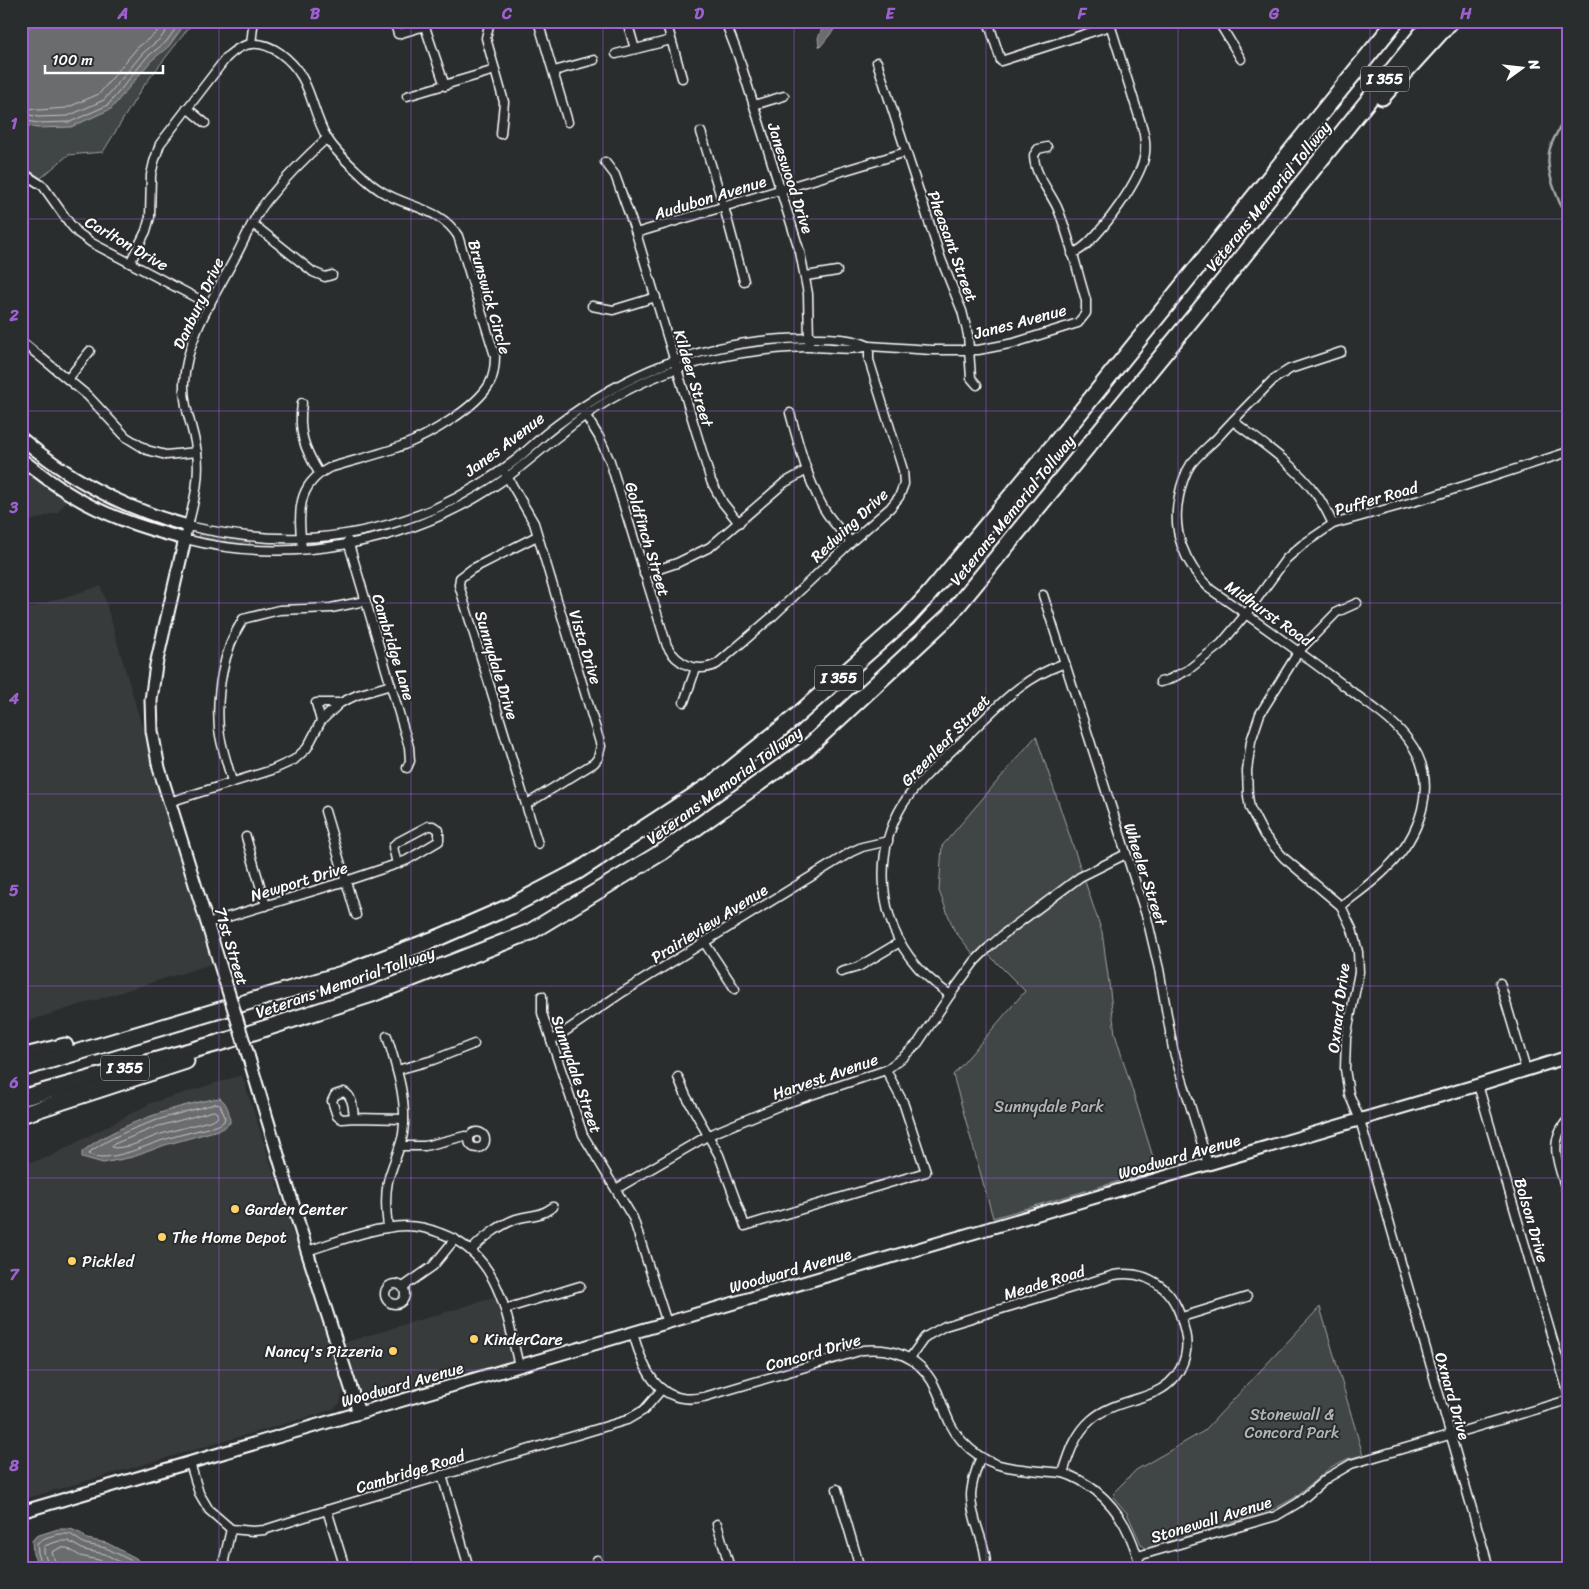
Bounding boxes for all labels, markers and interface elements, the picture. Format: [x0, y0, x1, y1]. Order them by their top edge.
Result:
text: A [117, 0, 128, 28]
text: B [310, 0, 321, 28]
text: C [501, 0, 513, 28]
text: D [694, 0, 704, 28]
text: E [886, 0, 896, 28]
text: F [1077, 0, 1088, 28]
text: G [1268, 0, 1280, 28]
text: H [1459, 0, 1472, 28]
scale bar [45, 42, 162, 74]
north arrow [1496, 42, 1546, 92]
text: 100 m [52, 47, 93, 73]
text: N [1520, 56, 1547, 73]
road number: I 355 [1361, 66, 1409, 92]
text: 1 [11, 109, 18, 138]
street label: Veterans Memorial Tollway [1198, 114, 1339, 278]
street label: Janeswood Drive [759, 118, 822, 238]
street label: Audubon Avenue [649, 167, 770, 229]
street label: Pheasant Street [919, 186, 986, 306]
street label: Carlton Drive [79, 208, 174, 279]
street label: Brunswick Circle [459, 236, 520, 358]
street label: Danbury Drive [164, 252, 232, 354]
street label: Janes Avenue [970, 295, 1070, 348]
text: 2 [8, 301, 19, 330]
street label: Kildeer Street [665, 326, 722, 431]
street label: Janes Avenue [457, 404, 551, 485]
street label: Veterans Memorial Tollway [942, 428, 1083, 592]
street label: Puffer Road [1331, 472, 1423, 524]
street label: Goldfinch Street [616, 478, 679, 600]
street label: Redwing Drive [803, 481, 895, 570]
text: 3 [9, 493, 19, 522]
street label: Midhurst Road [1219, 572, 1320, 655]
street label: Cambridge Lane [363, 590, 424, 704]
street label: Vista Drive [560, 606, 611, 688]
street label: Sunnydale Drive [466, 607, 527, 723]
road number: I 355 [815, 666, 863, 690]
text: 4 [8, 684, 19, 713]
street label: Greenleaf Street [893, 687, 997, 793]
street label: Veterans Memorial Tollway [640, 718, 809, 852]
street label: Wheeler Street [1115, 819, 1176, 930]
street label: Newport Drive [247, 853, 352, 910]
text: 5 [9, 876, 19, 905]
street label: Prairieview Avenue [645, 876, 774, 971]
street label: 71st Street [206, 903, 257, 989]
street label: Veterans Memorial Tollway [252, 938, 439, 1027]
street label: Oxnard Drive [1319, 961, 1358, 1055]
street label: Sunnydale Street [543, 1011, 610, 1137]
street label: Harvest Avenue [768, 1045, 882, 1108]
road number: I 355 [101, 1056, 149, 1080]
text: 6 [8, 1068, 19, 1097]
park label: Sunnydale Park [994, 1092, 1104, 1121]
street label: Woodward Avenue [1114, 1125, 1244, 1188]
street label: Bolson Drive [1506, 1174, 1557, 1266]
place label: Garden Center [245, 1195, 349, 1224]
marker: Garden Center [229, 1203, 241, 1215]
place label: The Home Depot [172, 1223, 287, 1252]
marker: The Home Depot [156, 1231, 168, 1243]
street label: Woodward Avenue [725, 1239, 855, 1302]
place label: Pickled [82, 1247, 135, 1276]
marker: Pickled [66, 1255, 78, 1267]
street label: Meade Road [1000, 1256, 1090, 1309]
text: 7 [9, 1260, 20, 1289]
place label: KinderCare [484, 1325, 563, 1354]
street label: Concord Drive [762, 1325, 864, 1380]
marker: KinderCare [468, 1333, 480, 1345]
place label: Nancy's Pizzeria [265, 1337, 383, 1366]
marker: Nancy's Pizzeria [387, 1345, 399, 1357]
street label: Oxnard Drive [1426, 1349, 1479, 1444]
street label: Woodward Avenue [337, 1353, 467, 1416]
park label: Stonewall & Concord Park [1245, 1400, 1339, 1447]
street label: Cambridge Road [352, 1441, 470, 1502]
text: 8 [8, 1451, 19, 1480]
street label: Stonewall Avenue [1147, 1487, 1276, 1552]

